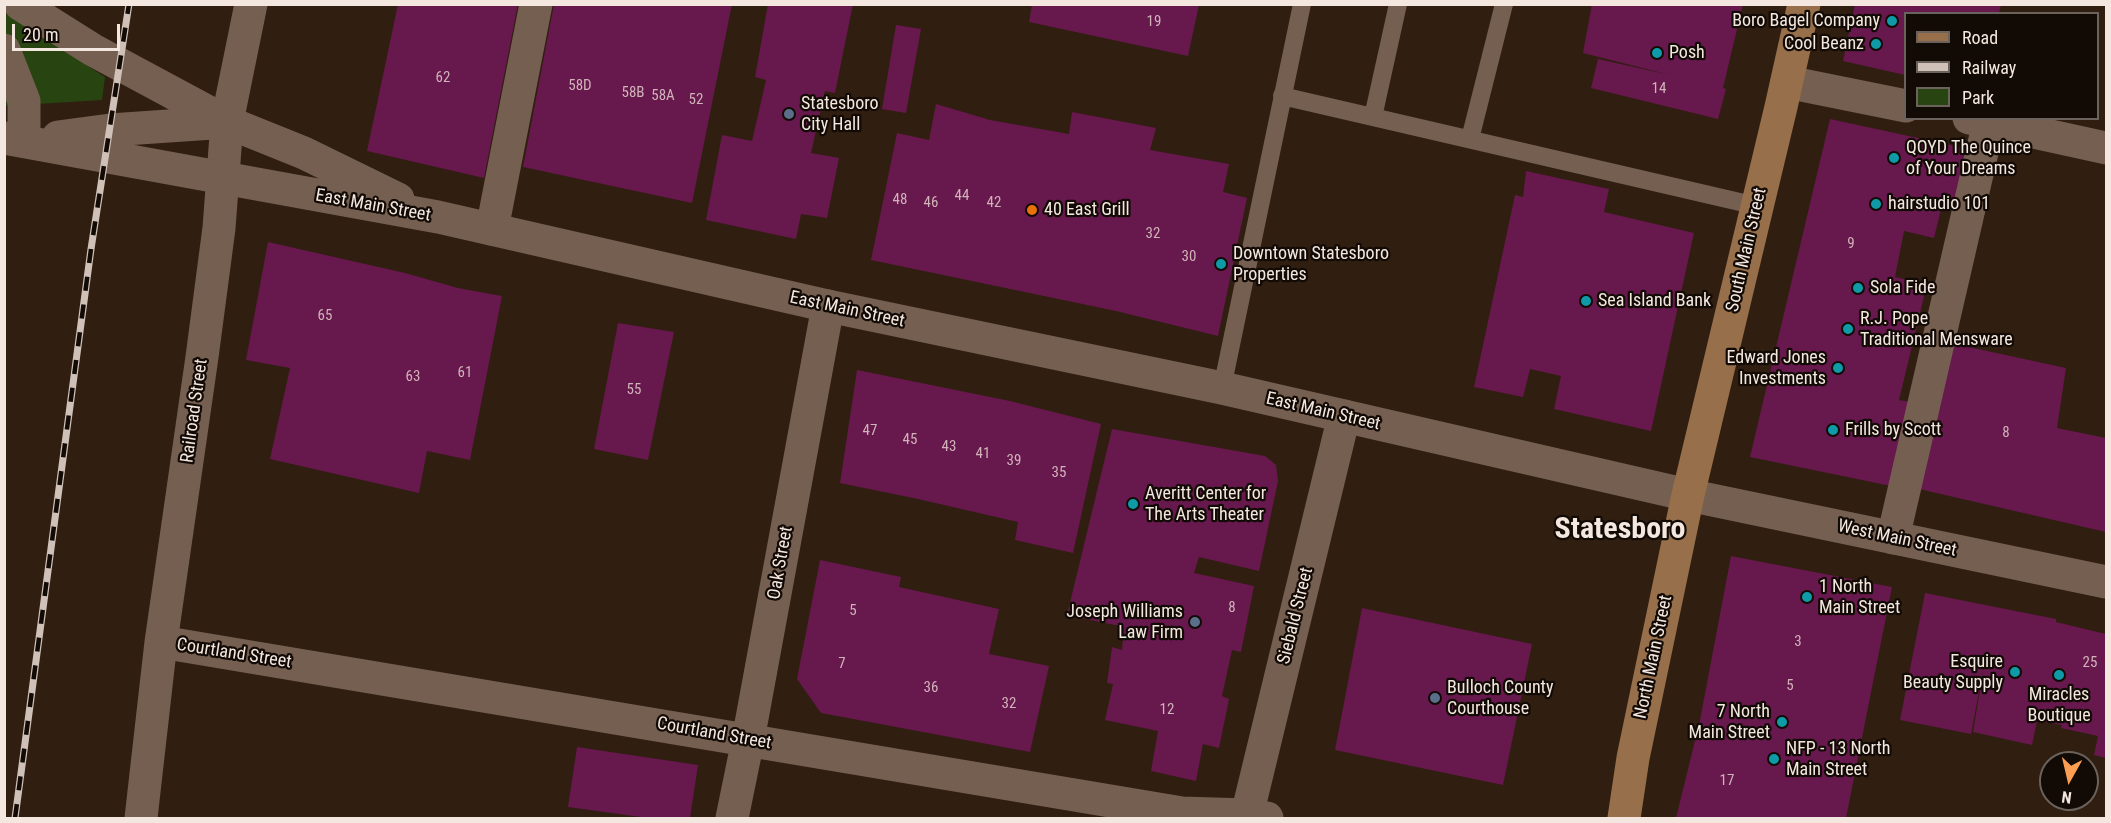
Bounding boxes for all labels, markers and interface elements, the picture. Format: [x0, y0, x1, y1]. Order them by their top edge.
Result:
place label: Boro Bagel Company [1732, 10, 1880, 32]
scale bar [15, 12, 123, 50]
legend [1904, 12, 2099, 120]
house number: 19 [1147, 13, 1161, 31]
marker: Boro Bagel Company [1885, 14, 1899, 28]
text: 20 m [23, 24, 58, 45]
text: Road [1962, 27, 1998, 48]
place label: Cool Beanz [1784, 33, 1864, 55]
marker: Cool Beanz [1869, 37, 1883, 51]
place label: Posh [1669, 42, 1705, 64]
marker: Posh [1650, 46, 1664, 60]
text: Railway [1962, 57, 2016, 78]
house number: 62 [436, 69, 450, 87]
house number: 58D [568, 77, 592, 95]
house number: 14 [1652, 80, 1666, 98]
house number: 58B [622, 84, 644, 102]
house number: 58A [651, 87, 675, 105]
text: Park [1962, 87, 1994, 108]
house number: 52 [689, 91, 703, 109]
place label: Statesboro City Hall [801, 93, 879, 136]
marker: Statesboro City Hall [782, 107, 796, 121]
place label: QOYD The Quince of Your Dreams [1906, 137, 2031, 180]
marker: QOYD The Quince of Your Dreams [1887, 151, 1901, 165]
street label: East Main Street [314, 185, 432, 227]
street label: South Main Street [1722, 186, 1772, 314]
house number: 44 [955, 187, 969, 205]
house number: 48 [893, 191, 907, 209]
place label: hairstudio 101 [1888, 193, 1990, 215]
house number: 46 [924, 194, 938, 212]
house number: 42 [987, 194, 1001, 212]
marker: hairstudio 101 [1869, 197, 1883, 211]
place label: 40 East Grill [1044, 199, 1130, 221]
marker: 40 East Grill [1025, 203, 1039, 217]
house number: 32 [1146, 225, 1160, 243]
house number: 9 [1847, 235, 1855, 253]
place label: Downtown Statesboro Properties [1233, 243, 1389, 286]
house number: 30 [1182, 248, 1196, 266]
marker: Downtown Statesboro Properties [1214, 257, 1228, 271]
place label: Sola Fide [1870, 277, 1935, 299]
marker: Sola Fide [1851, 281, 1865, 295]
street label: East Main Street [788, 287, 906, 333]
place label: Sea Island Bank [1598, 290, 1711, 312]
marker: Sea Island Bank [1579, 294, 1593, 308]
house number: 65 [318, 307, 332, 325]
place label: R.J. Pope Traditional Mensware [1860, 308, 2013, 350]
marker: R.J. Pope Traditional Mensware [1841, 322, 1855, 336]
place label: Edward Jones Investments [1726, 347, 1826, 389]
street label: Railroad Street [177, 358, 213, 464]
marker: Edward Jones Investments [1831, 361, 1845, 375]
house number: 61 [458, 364, 472, 382]
house number: 63 [406, 368, 420, 386]
house number: 55 [627, 381, 641, 399]
street label: East Main Street [1264, 388, 1382, 436]
place label: Frills by Scott [1845, 419, 1941, 441]
house number: 47 [863, 422, 877, 440]
marker: Frills by Scott [1826, 423, 1840, 437]
house number: 8 [2002, 424, 2010, 442]
house number: 45 [903, 431, 917, 449]
house number: 43 [942, 438, 956, 456]
house number: 41 [976, 445, 990, 463]
house number: 39 [1007, 452, 1021, 470]
house number: 35 [1052, 464, 1066, 482]
place label: Averitt Center for The Arts Theater [1145, 483, 1266, 526]
marker: Averitt Center for The Arts Theater [1126, 497, 1140, 511]
district label: Statesboro [1555, 512, 1685, 548]
street label: West Main Street [1836, 516, 1958, 562]
street label: Oak Street [764, 525, 798, 601]
street label: Siebald Street [1274, 565, 1318, 667]
place label: 1 North Main Street [1819, 576, 1900, 618]
marker: 1 North Main Street [1800, 590, 1814, 604]
street label: North Main Street [1630, 593, 1678, 721]
house number: 8 [1228, 599, 1236, 617]
place label: Joseph Williams Law Firm [1066, 601, 1183, 644]
house number: 5 [849, 602, 857, 620]
marker: Joseph Williams Law Firm [1188, 615, 1202, 629]
house number: 3 [1794, 633, 1802, 651]
street label: Courtland Street [175, 634, 293, 674]
place label: Esquire Beauty Supply [1903, 651, 2003, 694]
house number: 25 [2083, 654, 2097, 672]
house number: 7 [838, 655, 846, 673]
marker: Esquire Beauty Supply [2008, 665, 2022, 679]
marker: Miracles Boutique [2052, 668, 2066, 682]
place label: Bulloch County Courthouse [1447, 677, 1553, 720]
house number: 5 [1786, 677, 1794, 695]
house number: 36 [924, 679, 938, 697]
place label: Miracles Boutique [2027, 684, 2091, 726]
marker: Bulloch County Courthouse [1428, 691, 1442, 705]
house number: 32 [1002, 695, 1016, 713]
house number: 12 [1160, 701, 1174, 719]
place label: 7 North Main Street [1689, 701, 1770, 744]
street label: Courtland Street [655, 713, 773, 755]
marker: 7 North Main Street [1775, 715, 1789, 729]
place label: NFP - 13 North Main Street [1786, 738, 1891, 780]
north arrow [2039, 751, 2099, 811]
marker: NFP - 13 North Main Street [1767, 752, 1781, 766]
house number: 17 [1720, 772, 1734, 790]
text: N [2061, 787, 2073, 807]

